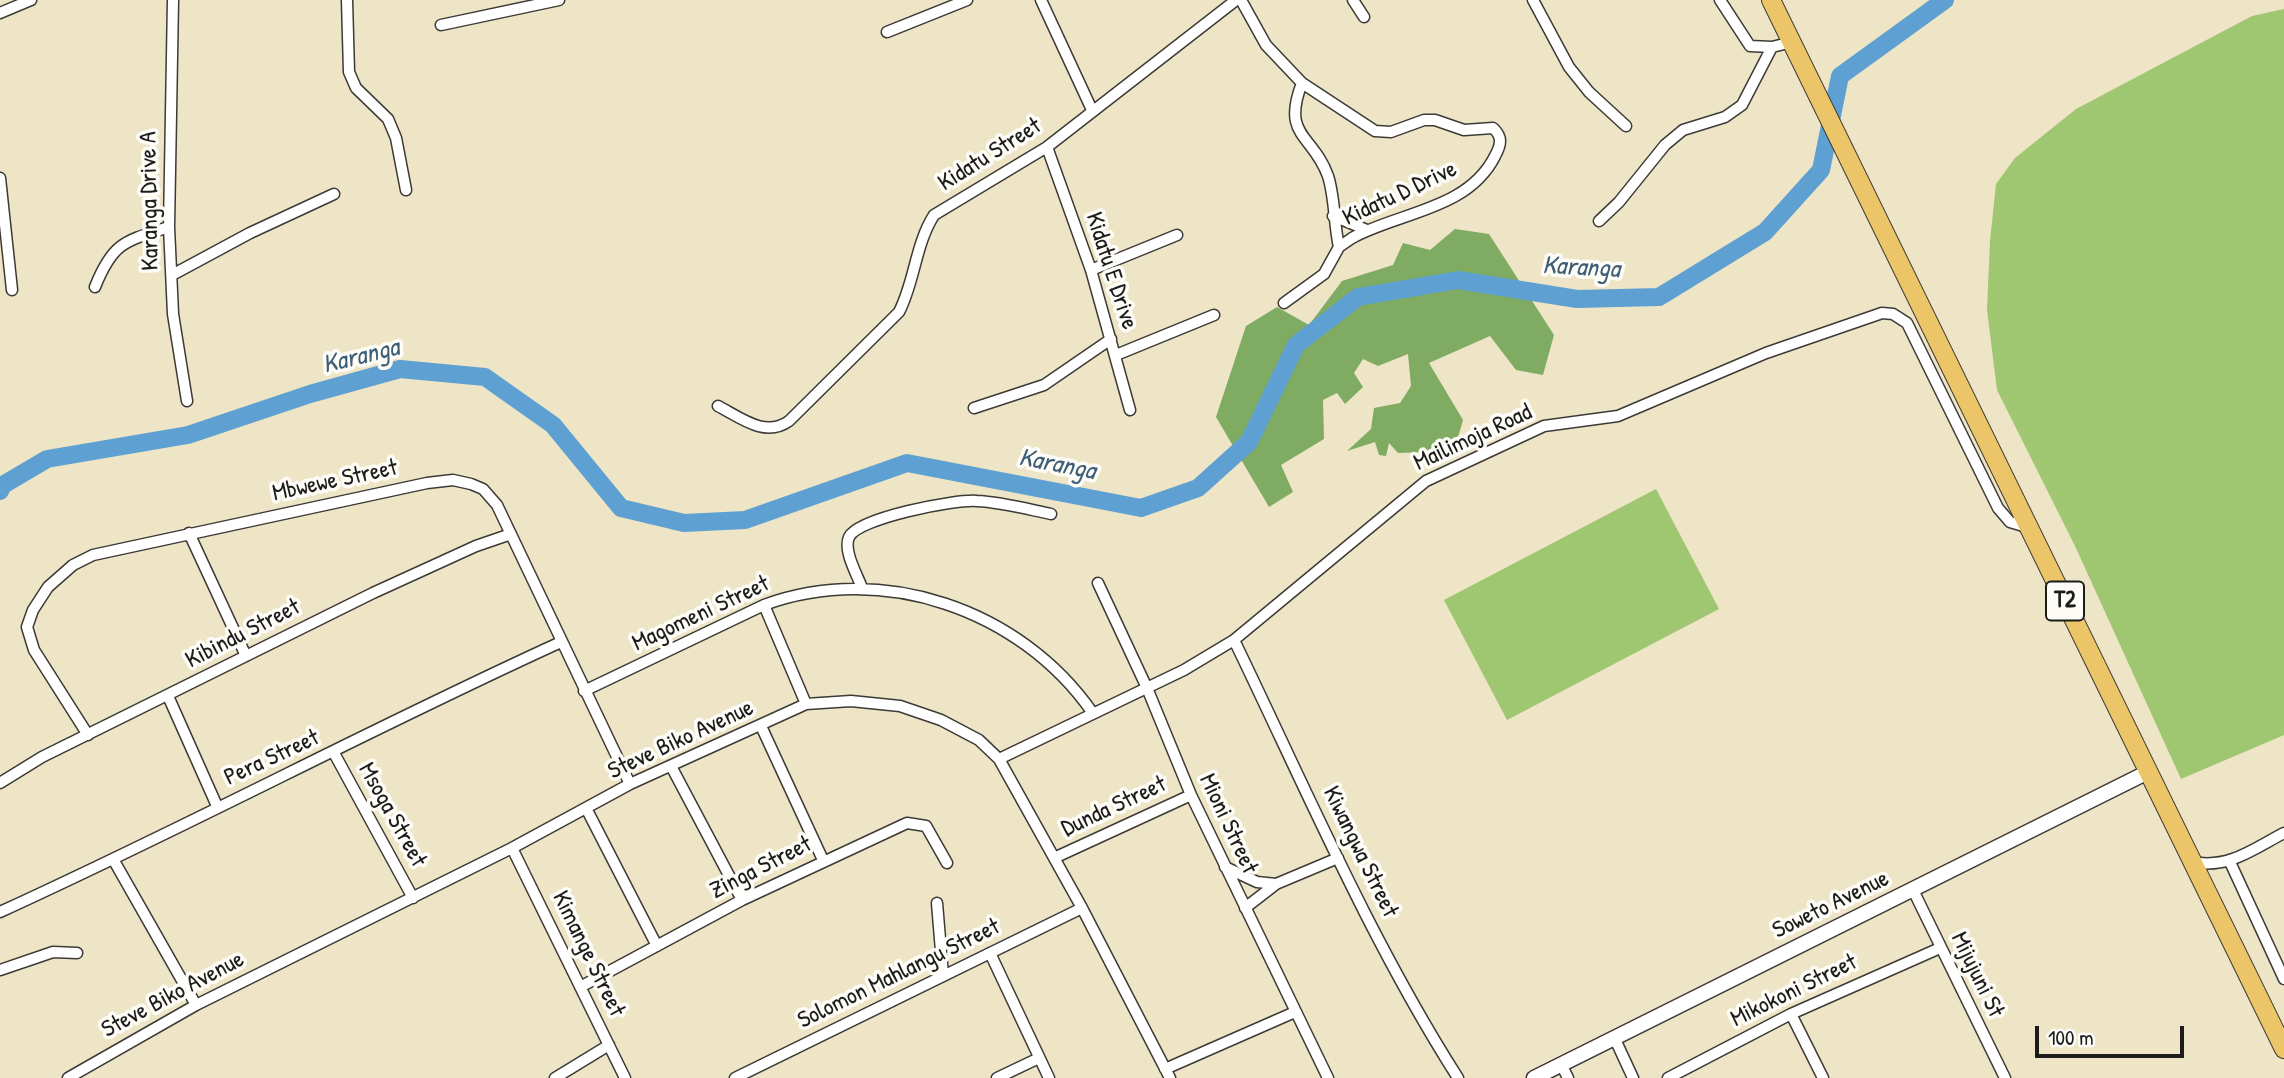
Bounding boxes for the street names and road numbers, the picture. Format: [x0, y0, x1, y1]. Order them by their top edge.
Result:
street label: Kidatu Street [933, 112, 1047, 198]
street label: Karanga Drive A [134, 131, 166, 271]
street label: Kidatu D Drive [1339, 155, 1461, 233]
street label: Kidatu E Drive [1079, 209, 1143, 333]
street label: Mailimoja Road [1409, 398, 1537, 478]
street label: Mbwewe Street [270, 454, 400, 508]
street label: Magomeni Street [628, 570, 774, 658]
road number: T2 [2046, 582, 2084, 621]
street label: Kibindu Street [181, 593, 305, 675]
street label: Steve Biko Avenue [604, 694, 758, 786]
street label: Pera Street [220, 724, 324, 792]
street label: Msoga Street [352, 758, 432, 872]
street label: Mioni Street [1192, 769, 1264, 879]
street label: Dunda Street [1057, 770, 1171, 844]
street label: Kiwangwa Street [1316, 782, 1404, 922]
street label: Zinga Street [706, 830, 816, 906]
street label: Soweto Avenue [1768, 865, 1894, 945]
street label: Kimange Street [545, 887, 631, 1021]
street label: Solomon Mahlangu Street [793, 913, 1005, 1035]
street label: Mijujuni St [1944, 928, 2010, 1022]
street label: Steve Biko Avenue [97, 945, 249, 1045]
street label: Mikokoni Street [1726, 948, 1862, 1034]

